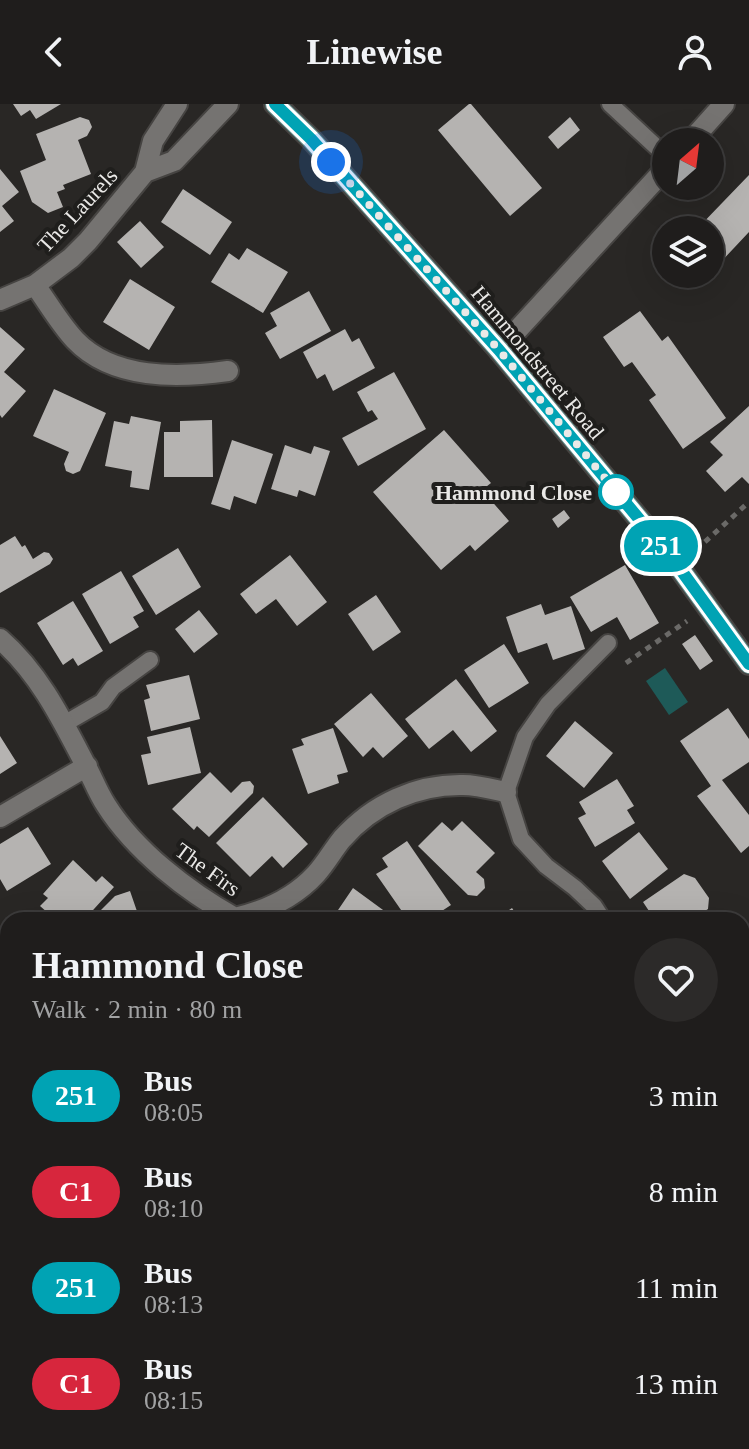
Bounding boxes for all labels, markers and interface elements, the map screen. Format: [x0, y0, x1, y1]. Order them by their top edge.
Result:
icon: back [32, 30, 76, 74]
icon: person [673, 30, 717, 74]
text: Linewise [306, 32, 443, 72]
north arrow [652, 128, 724, 200]
map controls [652, 128, 724, 288]
your location [311, 142, 351, 182]
street label: The Laurels [32, 163, 123, 258]
button: layers [652, 216, 724, 288]
street label: Hammondstreet Road [466, 281, 609, 444]
marker: Hammond Close [599, 475, 633, 509]
place label: Hammond Close [435, 480, 592, 505]
line badge: 251 [615, 520, 707, 572]
text: 251 [640, 530, 682, 561]
street label: The Firs [170, 838, 245, 901]
button: heart [634, 938, 718, 1022]
text: Hammond Close [32, 944, 303, 986]
text: Walk · 2 min · 80 m [32, 995, 242, 1024]
text: Bus [144, 1064, 192, 1097]
text: 3 min [649, 1079, 718, 1112]
text: 251 [55, 1080, 97, 1111]
text: 08:05 [144, 1098, 203, 1127]
text: Bus [144, 1160, 192, 1193]
text: 8 min [649, 1175, 718, 1208]
text: C1 [59, 1176, 93, 1207]
text: 08:10 [144, 1194, 203, 1223]
text: Bus [144, 1256, 192, 1289]
text: 11 min [635, 1271, 718, 1304]
text: 251 [55, 1272, 97, 1303]
text: 08:13 [144, 1290, 203, 1319]
text: Bus [144, 1352, 192, 1385]
text: 13 min [634, 1367, 718, 1400]
text: C1 [59, 1368, 93, 1399]
text: 08:15 [144, 1386, 203, 1415]

